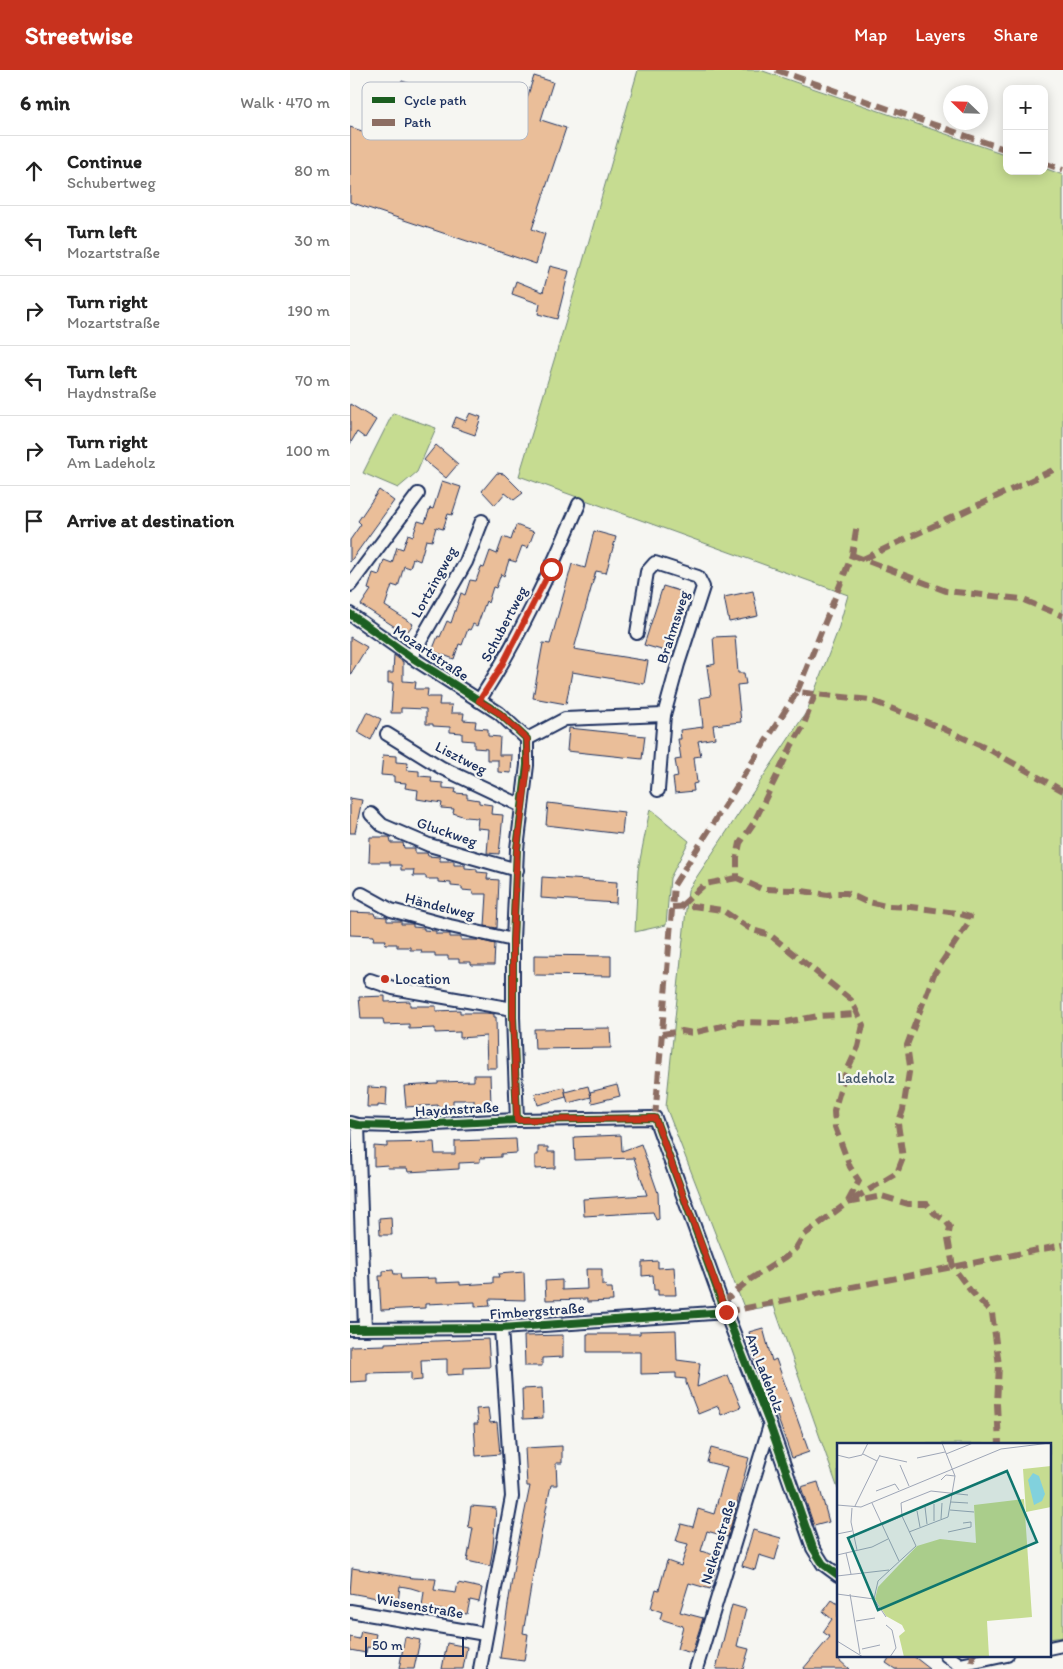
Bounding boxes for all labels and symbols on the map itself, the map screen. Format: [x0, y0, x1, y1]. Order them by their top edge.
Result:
legend [362, 82, 528, 140]
north arrow [943, 85, 988, 130]
text: Cycle path [404, 92, 467, 109]
text: Path [404, 114, 431, 131]
street label: Lortzingweg [407, 543, 461, 621]
route start [540, 558, 563, 581]
street label: Schubertweg [477, 583, 532, 665]
street label: Brahmsweg [653, 588, 693, 666]
street label: Mozartstraße [390, 621, 472, 685]
street label: Lisztweg [432, 737, 490, 779]
street label: Gluckweg [415, 813, 480, 851]
street label: Händelweg [403, 889, 477, 923]
place label: Location [395, 970, 451, 988]
marker: Location [379, 973, 391, 985]
park label: Ladeholz [837, 1069, 895, 1087]
street label: Haydnstraße [415, 1098, 499, 1120]
street label: Fimbergstraße [489, 1299, 585, 1323]
route end [715, 1301, 738, 1324]
street label: Am Ladeholz [742, 1331, 788, 1415]
inset map [837, 1443, 1050, 1656]
street label: Nelkenstraße [697, 1498, 739, 1586]
street label: Wiesenstraße [375, 1590, 465, 1622]
scale bar [365, 1634, 464, 1657]

